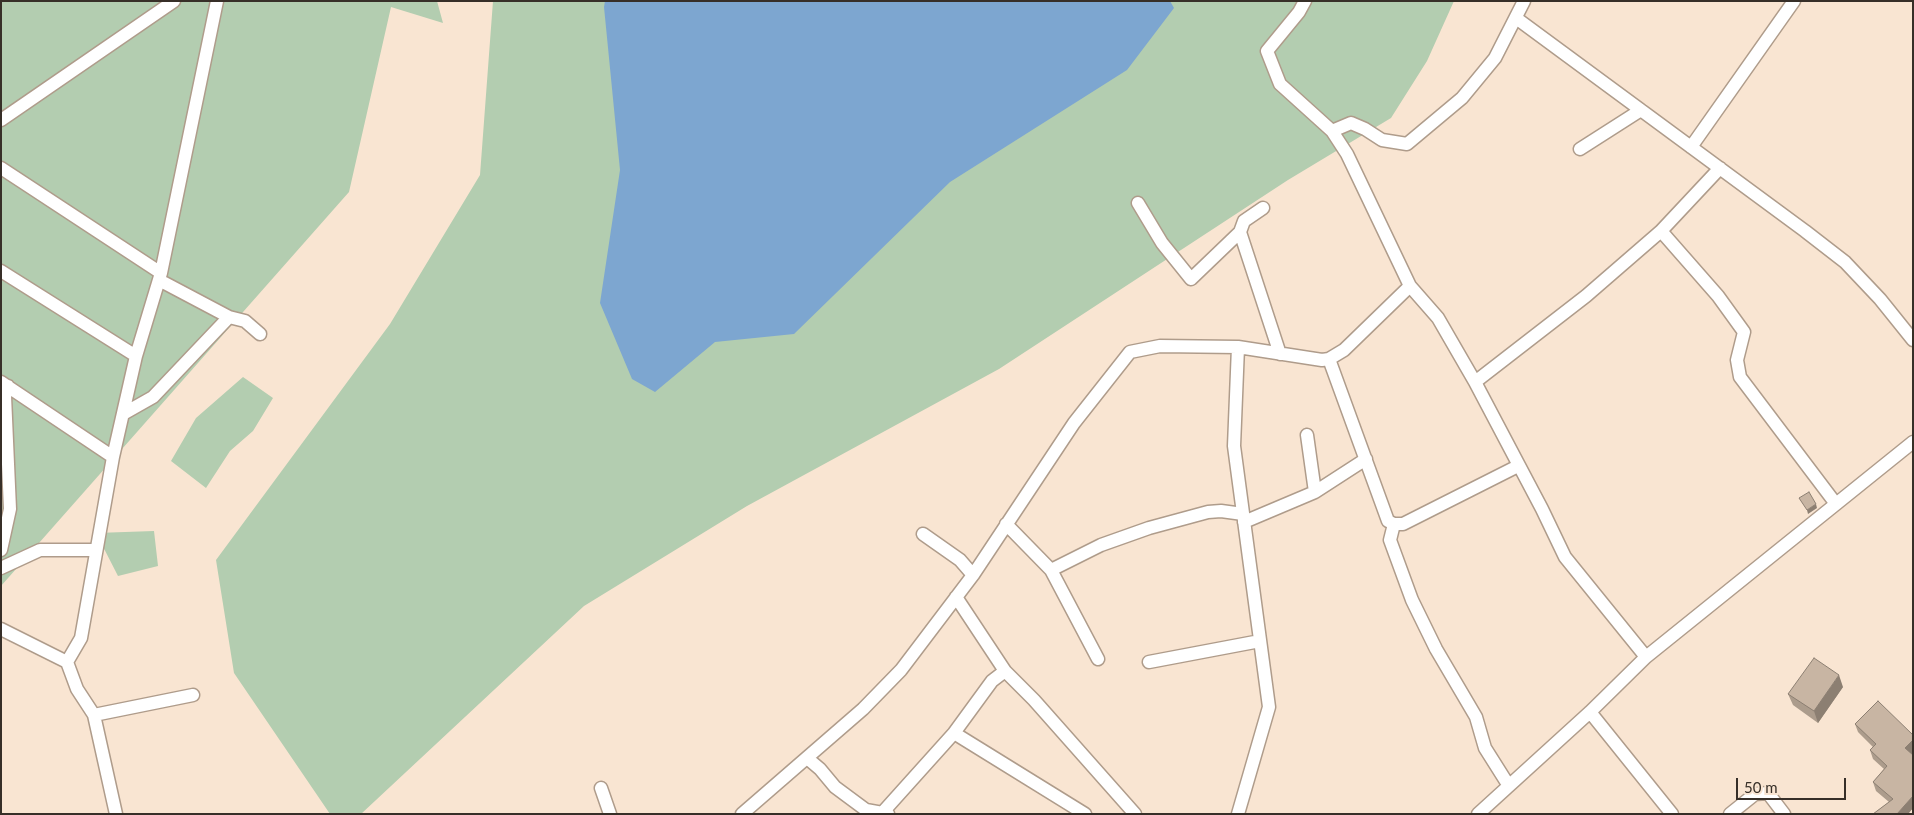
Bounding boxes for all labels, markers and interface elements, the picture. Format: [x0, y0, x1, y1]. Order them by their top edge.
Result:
scale bar [1739, 768, 1849, 800]
text: 50 m [1744, 778, 1778, 796]

